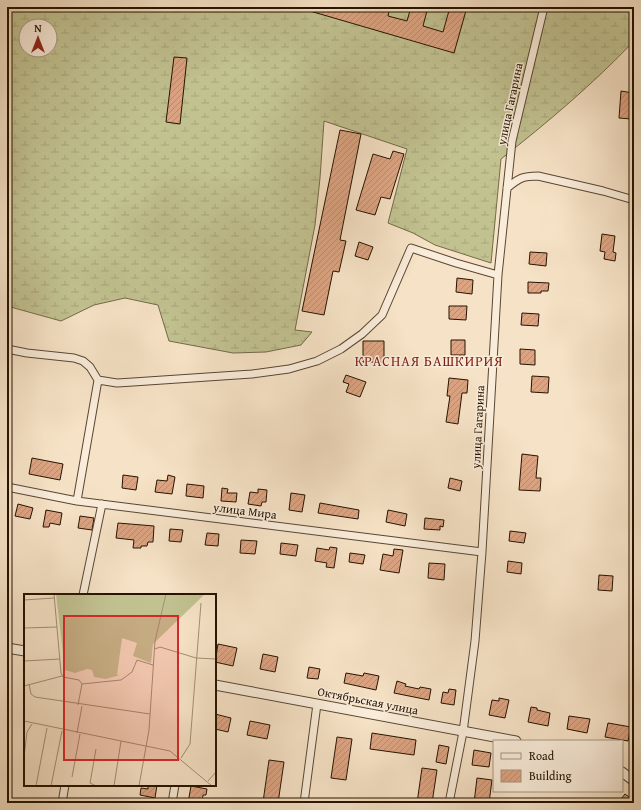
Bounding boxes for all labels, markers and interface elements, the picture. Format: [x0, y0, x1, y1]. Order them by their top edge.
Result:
north arrow [18, 18, 58, 58]
text: N [34, 20, 42, 36]
street label: улица Гагарина [492, 61, 527, 148]
district label: КРАСНАЯ БАШКИРИЯ [355, 351, 503, 371]
street label: улица Гагарина [467, 384, 488, 470]
street label: улица Мира [211, 498, 278, 523]
inset map [24, 594, 216, 786]
street label: Октябрьская улица [316, 682, 420, 719]
legend [493, 740, 623, 792]
text: Road [529, 747, 555, 764]
text: Building [529, 767, 572, 784]

